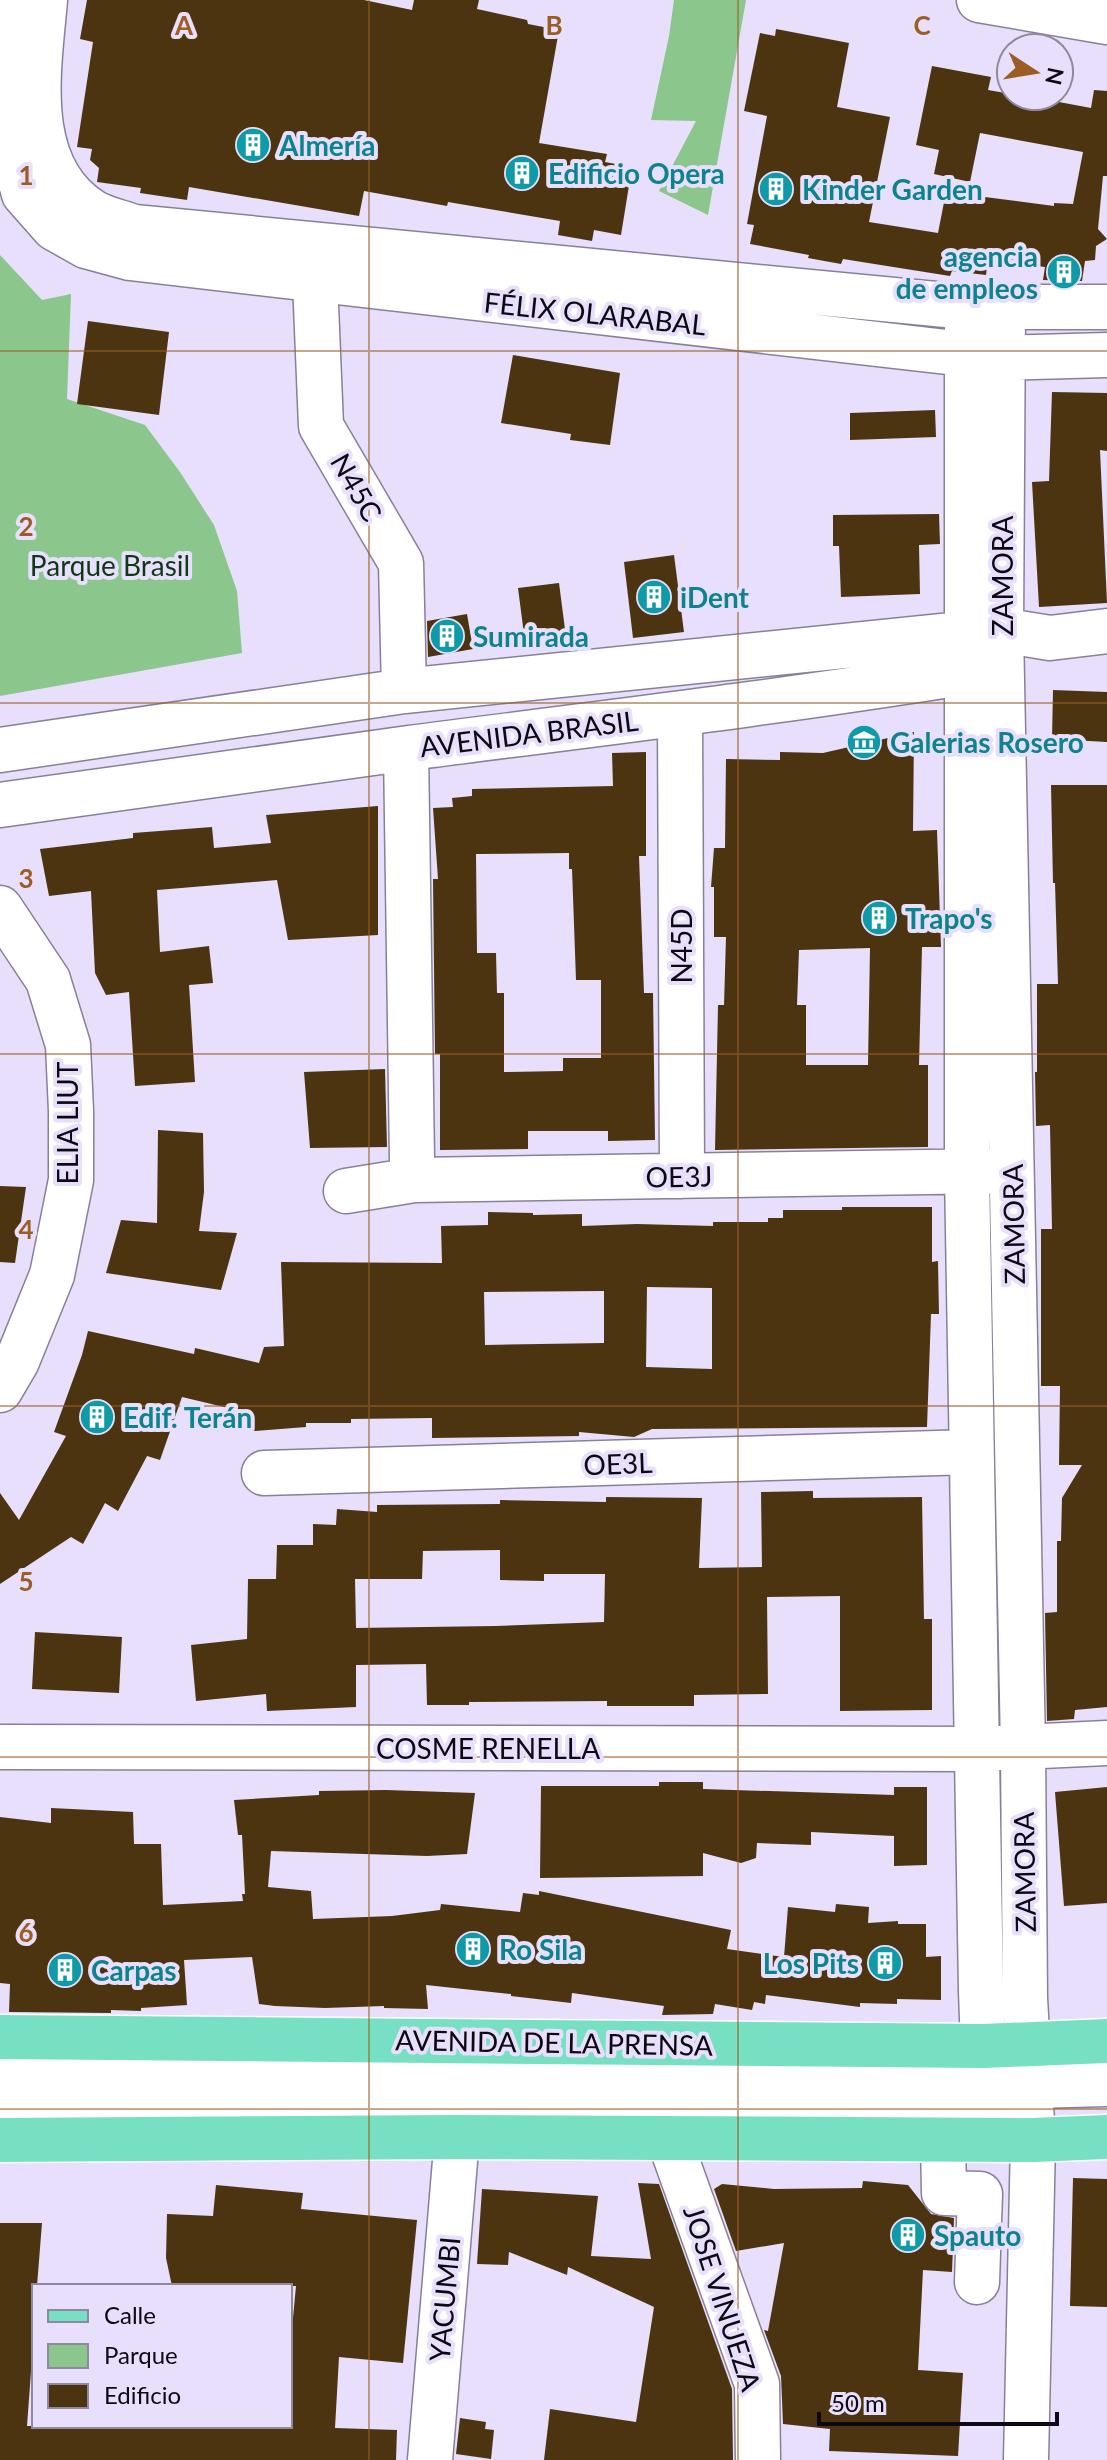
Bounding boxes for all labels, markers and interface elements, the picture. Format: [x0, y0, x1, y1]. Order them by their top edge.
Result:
text: A [174, 9, 194, 41]
text: B [545, 9, 563, 41]
text: C [913, 9, 931, 41]
north arrow [995, 32, 1075, 112]
text: N [1040, 65, 1070, 87]
building icon: Almería [234, 126, 272, 164]
place label: Almería [278, 128, 376, 162]
building icon: Edificio Opera [503, 154, 541, 192]
place label: Edificio Opera [548, 156, 725, 190]
text: 1 [18, 159, 34, 191]
building icon: Kinder Garden [757, 170, 795, 208]
place label: Kinder Garden [802, 172, 983, 206]
place label: agencia de empleos [896, 239, 1038, 305]
building icon: agencia de empleos [1045, 253, 1083, 291]
street label: FÉLIX OLARABAL [482, 284, 708, 342]
street label: N45C [324, 447, 390, 527]
text: 2 [18, 510, 34, 542]
street label: ZAMORA [985, 516, 1019, 636]
park label: Parque Brasil [30, 548, 190, 582]
building icon: iDent [635, 578, 673, 616]
place label: iDent [680, 580, 750, 614]
building icon: Sumirada [428, 617, 466, 655]
place label: Sumirada [473, 619, 589, 653]
street label: AVENIDA BRASIL [418, 703, 640, 763]
museum icon: Galerias Rosero [845, 723, 883, 761]
place label: Galerias Rosero [890, 725, 1084, 759]
text: 3 [18, 862, 34, 894]
building icon: Trapo's [860, 899, 898, 937]
place label: Trapo's [905, 901, 993, 935]
street label: N45D [664, 908, 698, 984]
street label: ELIA LIUT [50, 1061, 84, 1184]
street label: OE3J [645, 1158, 713, 1194]
street label: ZAMORA [995, 1163, 1031, 1285]
text: 4 [18, 1213, 34, 1245]
building icon: Edif. Terán [78, 1398, 116, 1436]
place label: Edif. Terán [123, 1400, 252, 1434]
street label: OE3L [583, 1445, 653, 1481]
text: 5 [18, 1565, 34, 1597]
street label: COSME RENELLA [376, 1731, 600, 1765]
street label: ZAMORA [1006, 1811, 1042, 1933]
text: 6 [18, 1916, 34, 1948]
building icon: Ro Sila [454, 1930, 492, 1968]
place label: Ro Sila [499, 1932, 583, 1966]
building icon: Los Pits [866, 1944, 904, 1982]
place label: Los Pits [763, 1946, 859, 1980]
building icon: Carpas [46, 1951, 84, 1989]
place label: Carpas [91, 1953, 177, 1987]
street label: AVENIDA DE LA PRENSA [395, 2022, 713, 2062]
street label: JOSE VINUEZA [677, 2201, 769, 2395]
building icon: Spauto [889, 2216, 927, 2254]
place label: Spauto [934, 2218, 1021, 2252]
street label: YACUMBI [422, 2235, 466, 2363]
legend [32, 2284, 292, 2428]
text: Calle [104, 2300, 156, 2329]
text: Parque [104, 2340, 178, 2369]
scale bar [819, 2376, 1057, 2426]
text: Edificio [104, 2380, 181, 2409]
text: 50 m [831, 2388, 885, 2417]

